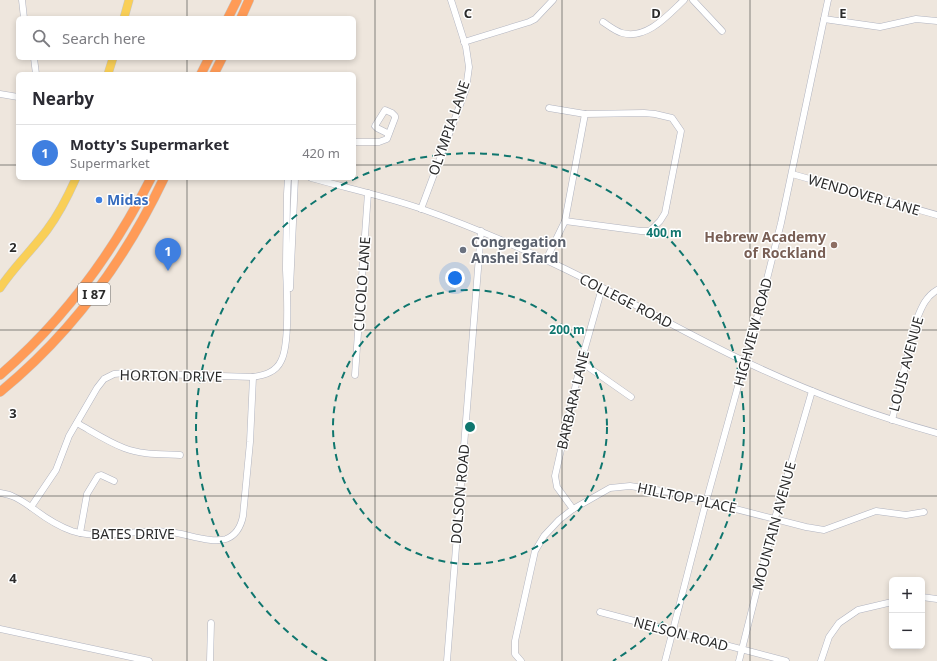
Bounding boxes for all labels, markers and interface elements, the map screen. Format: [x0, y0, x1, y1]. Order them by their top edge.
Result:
text: C [464, 4, 472, 22]
text: D [651, 4, 661, 22]
text: E [839, 4, 847, 22]
search box [16, 16, 356, 60]
icon: search [30, 27, 52, 49]
text: Search here [62, 28, 145, 48]
street label: OLYMPIA LANE [423, 78, 474, 178]
text: Nearby [32, 87, 94, 110]
text: Motty's Supermarket [70, 134, 229, 154]
text: 1 [41, 144, 49, 162]
text: 420 m [302, 144, 340, 162]
text: Supermarket [70, 154, 150, 172]
street label: WENDOVER LANE [806, 169, 922, 220]
place label: Midas [107, 190, 149, 209]
marker: Midas [94, 195, 104, 205]
text: 400 m [646, 224, 682, 241]
place label: Hebrew Academy of Rockland [704, 227, 826, 262]
place label: Congregation Anshei Sfard [471, 232, 566, 267]
street label: CUCOLO LANE [349, 236, 374, 332]
text: 2 [9, 238, 17, 256]
pin: 1 [155, 238, 181, 271]
marker: Hebrew Academy of Rockland [829, 240, 839, 250]
marker: Congregation Anshei Sfard [458, 245, 468, 255]
your location [445, 268, 465, 288]
street label: COLLEGE ROAD [576, 269, 676, 332]
street label: HIGHVIEW ROAD [729, 275, 776, 388]
road number: I 87 [78, 283, 110, 305]
street label: LOUIS AVENUE [884, 314, 927, 413]
text: 200 m [549, 321, 585, 338]
street label: BARBARA LANE [552, 349, 593, 451]
street label: HORTON DRIVE [120, 365, 222, 386]
text: 3 [9, 404, 17, 422]
centre of rings [463, 420, 477, 434]
street label: DOLSON ROAD [446, 443, 473, 545]
street label: MOUNTAIN AVENUE [747, 459, 800, 592]
street label: HILLTOP PLACE [636, 478, 739, 517]
street label: BATES DRIVE [91, 524, 175, 543]
text: 4 [9, 569, 17, 587]
map controls [889, 577, 925, 649]
button: + [889, 577, 925, 613]
street label: NELSON ROAD [632, 612, 731, 655]
button: − [889, 613, 925, 649]

